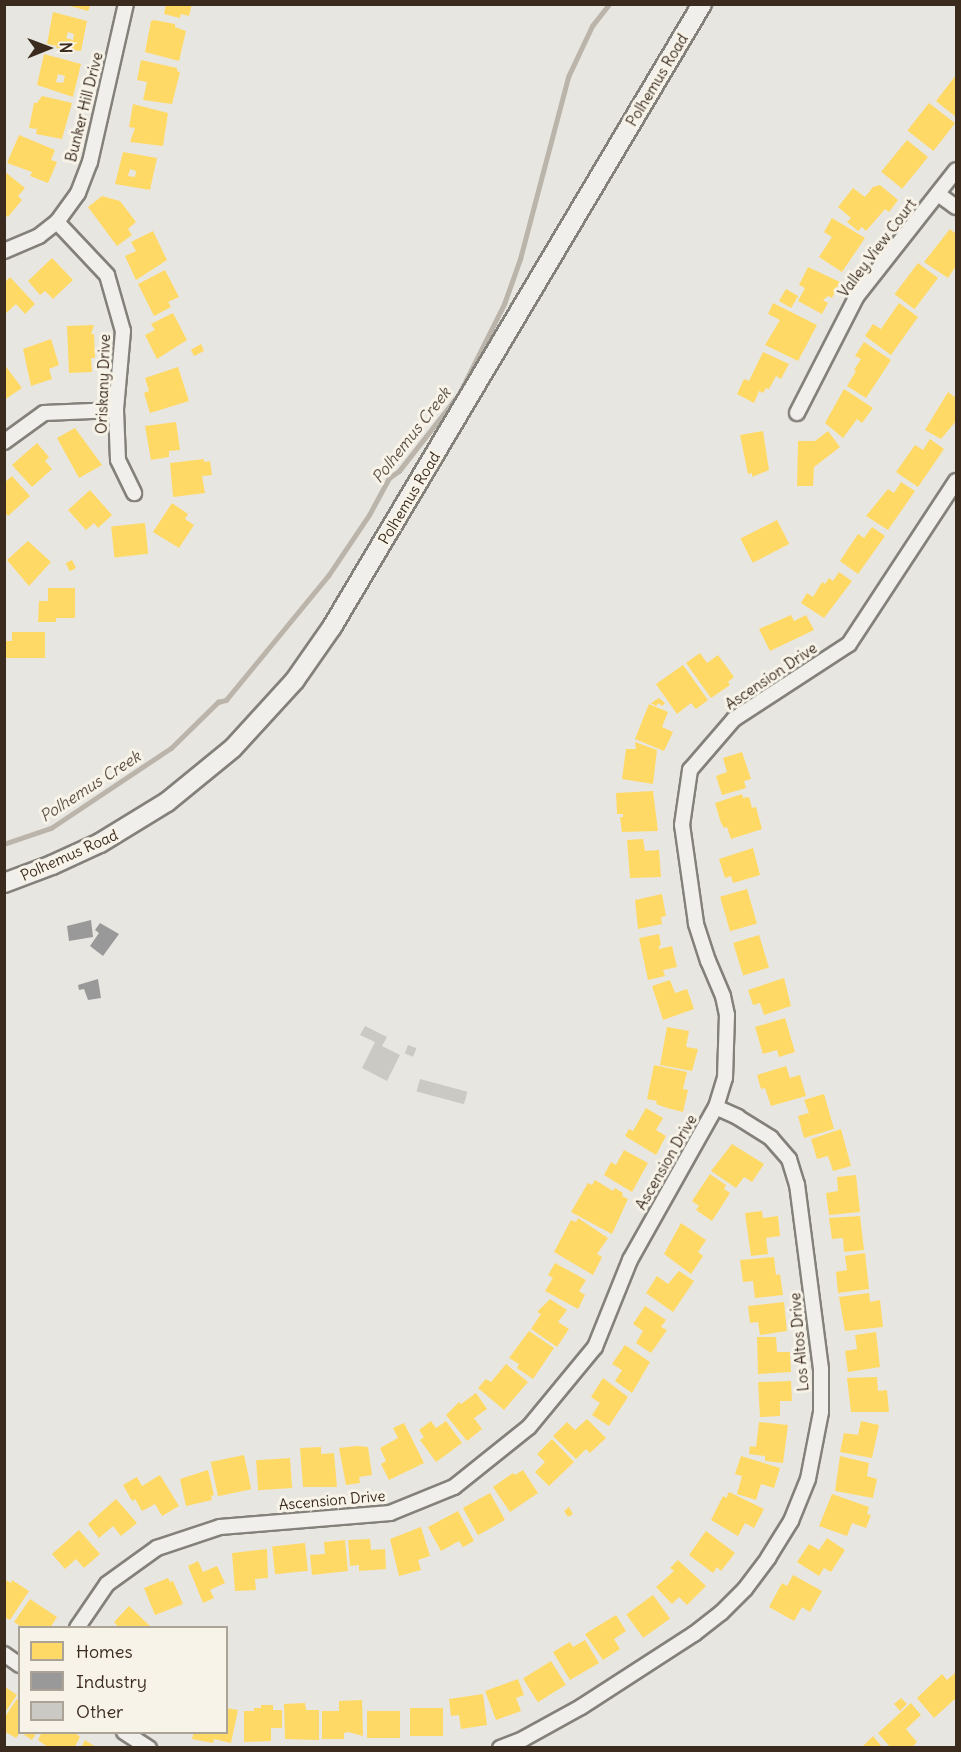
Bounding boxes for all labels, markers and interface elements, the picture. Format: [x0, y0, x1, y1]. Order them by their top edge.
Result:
north arrow [18, 18, 78, 78]
street label: Polhemus Road [622, 31, 692, 129]
text: N [56, 42, 76, 53]
street label: Bunker Hill Drive [62, 50, 106, 164]
street label: Valley View Court [834, 195, 920, 301]
street label: Oriskany Drive [92, 334, 114, 434]
water label: Polhemus Creek [368, 383, 454, 487]
street label: Polhemus Road [374, 449, 444, 547]
street label: Ascension Drive [722, 639, 820, 713]
water label: Polhemus Creek [36, 746, 144, 826]
street label: Polhemus Road [18, 825, 120, 885]
street label: Ascension Drive [631, 1111, 701, 1213]
street label: Los Altos Drive [786, 1292, 812, 1392]
street label: Ascension Drive [278, 1486, 386, 1514]
legend [18, 1626, 228, 1734]
text: Homes [76, 1640, 133, 1663]
text: Industry [76, 1670, 147, 1693]
text: Other [76, 1700, 123, 1723]

